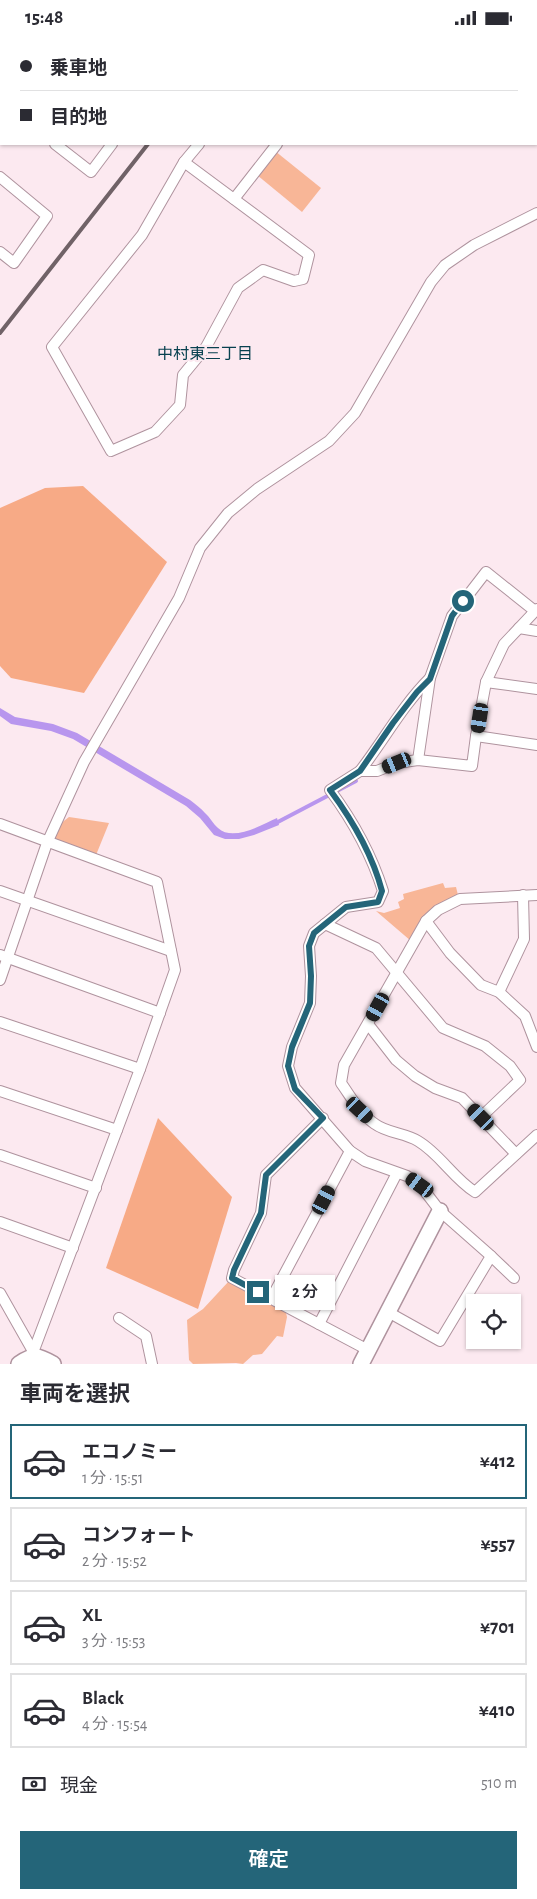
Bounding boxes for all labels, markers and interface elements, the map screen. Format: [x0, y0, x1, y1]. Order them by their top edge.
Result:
text: 15:48 [25, 8, 63, 27]
text: 乗車地 [50, 59, 107, 78]
text: 目的地 [50, 108, 107, 127]
district label: 中村東三丁目 [157, 345, 253, 362]
route start [452, 590, 474, 612]
car [470, 702, 489, 734]
car [380, 750, 413, 776]
car [364, 990, 391, 1024]
car [343, 1094, 376, 1126]
car [465, 1101, 496, 1133]
car [403, 1170, 436, 1200]
car [310, 1183, 337, 1217]
callout: 2 分 [276, 1275, 336, 1309]
route end [247, 1281, 269, 1303]
text: 2 分 [292, 1284, 318, 1300]
map controls [466, 1294, 521, 1349]
button: locate [466, 1294, 521, 1349]
text: 車両を選択 [20, 1383, 130, 1405]
icon: car [22, 1439, 67, 1484]
text: エコノミー [82, 1443, 177, 1462]
text: ¥412 [480, 1452, 515, 1471]
text: 1 分 · 15:51 [82, 1470, 143, 1486]
icon: car [22, 1522, 67, 1567]
text: コンフォート [82, 1526, 195, 1545]
text: ¥557 [480, 1535, 515, 1554]
text: 2 分 · 15:52 [82, 1553, 147, 1569]
icon: car [22, 1605, 67, 1650]
text: XL [82, 1606, 102, 1625]
text: ¥701 [480, 1618, 515, 1637]
text: 3 分 · 15:53 [82, 1633, 145, 1649]
icon: car [22, 1688, 67, 1733]
text: Black [82, 1689, 124, 1708]
text: ¥410 [479, 1701, 515, 1720]
text: 4 分 · 15:54 [82, 1716, 148, 1732]
icon: cash [20, 1770, 48, 1798]
text: 510 m [481, 1775, 517, 1791]
text: 現金 [60, 1777, 98, 1796]
button: 確定 [20, 1831, 517, 1889]

